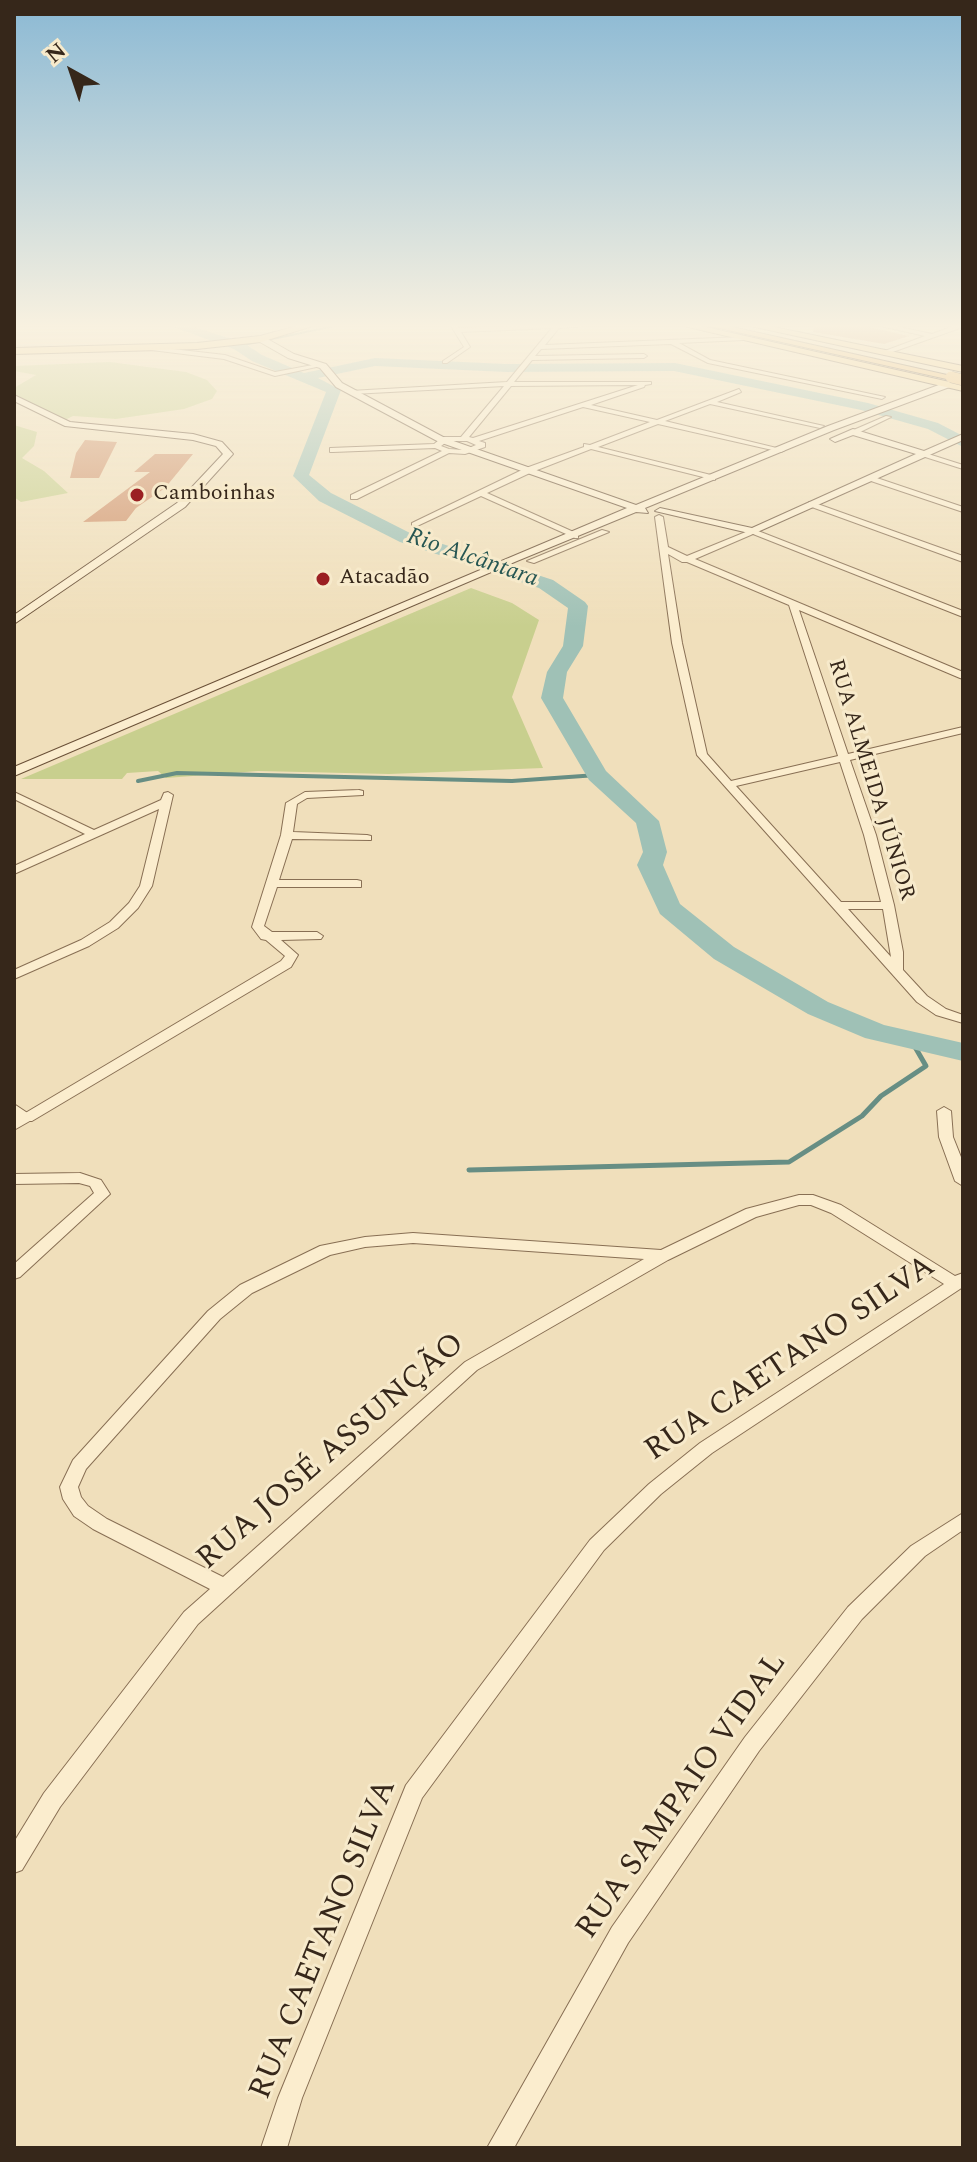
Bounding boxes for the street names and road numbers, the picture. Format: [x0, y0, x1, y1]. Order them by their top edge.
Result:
street label: RUA ALMEIDA JÚNIOR [821, 656, 919, 904]
street label: RUA CAETANO SILVA [639, 1249, 943, 1471]
street label: RUA JOSÉ ASSUNÇÃO [190, 1326, 474, 1580]
street label: RUA SAMPAIO VIDAL [570, 1646, 796, 1948]
street label: RUA CAETANO SILVA [243, 1775, 407, 2105]

